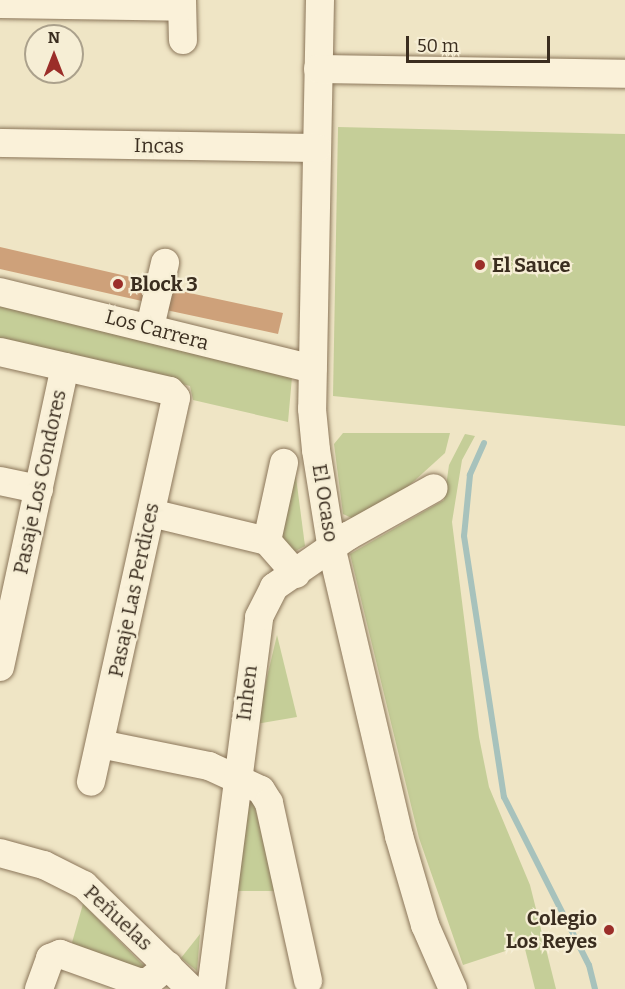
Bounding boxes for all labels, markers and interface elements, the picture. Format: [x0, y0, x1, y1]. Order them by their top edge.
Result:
north arrow [24, 24, 84, 84]
scale bar [409, 24, 553, 62]
text: N [48, 28, 60, 47]
text: 50 m [417, 35, 459, 57]
street label: Incas [134, 134, 184, 158]
place label: El Sauce [492, 253, 570, 277]
marker: El Sauce [473, 258, 487, 272]
place label: Block 3 [130, 272, 198, 296]
marker: Block 3 [111, 277, 125, 291]
street label: Los Carrera [103, 305, 211, 355]
street label: Pasaje Los Condores [9, 388, 71, 576]
street label: El Ocaso [307, 462, 343, 544]
street label: Pasaje Las Perdices [104, 501, 164, 679]
street label: Inhen [232, 664, 262, 722]
street label: Peñuelas [79, 880, 157, 956]
place label: Colegio Los Reyes [506, 906, 597, 953]
marker: Colegio Los Reyes [602, 923, 616, 937]

